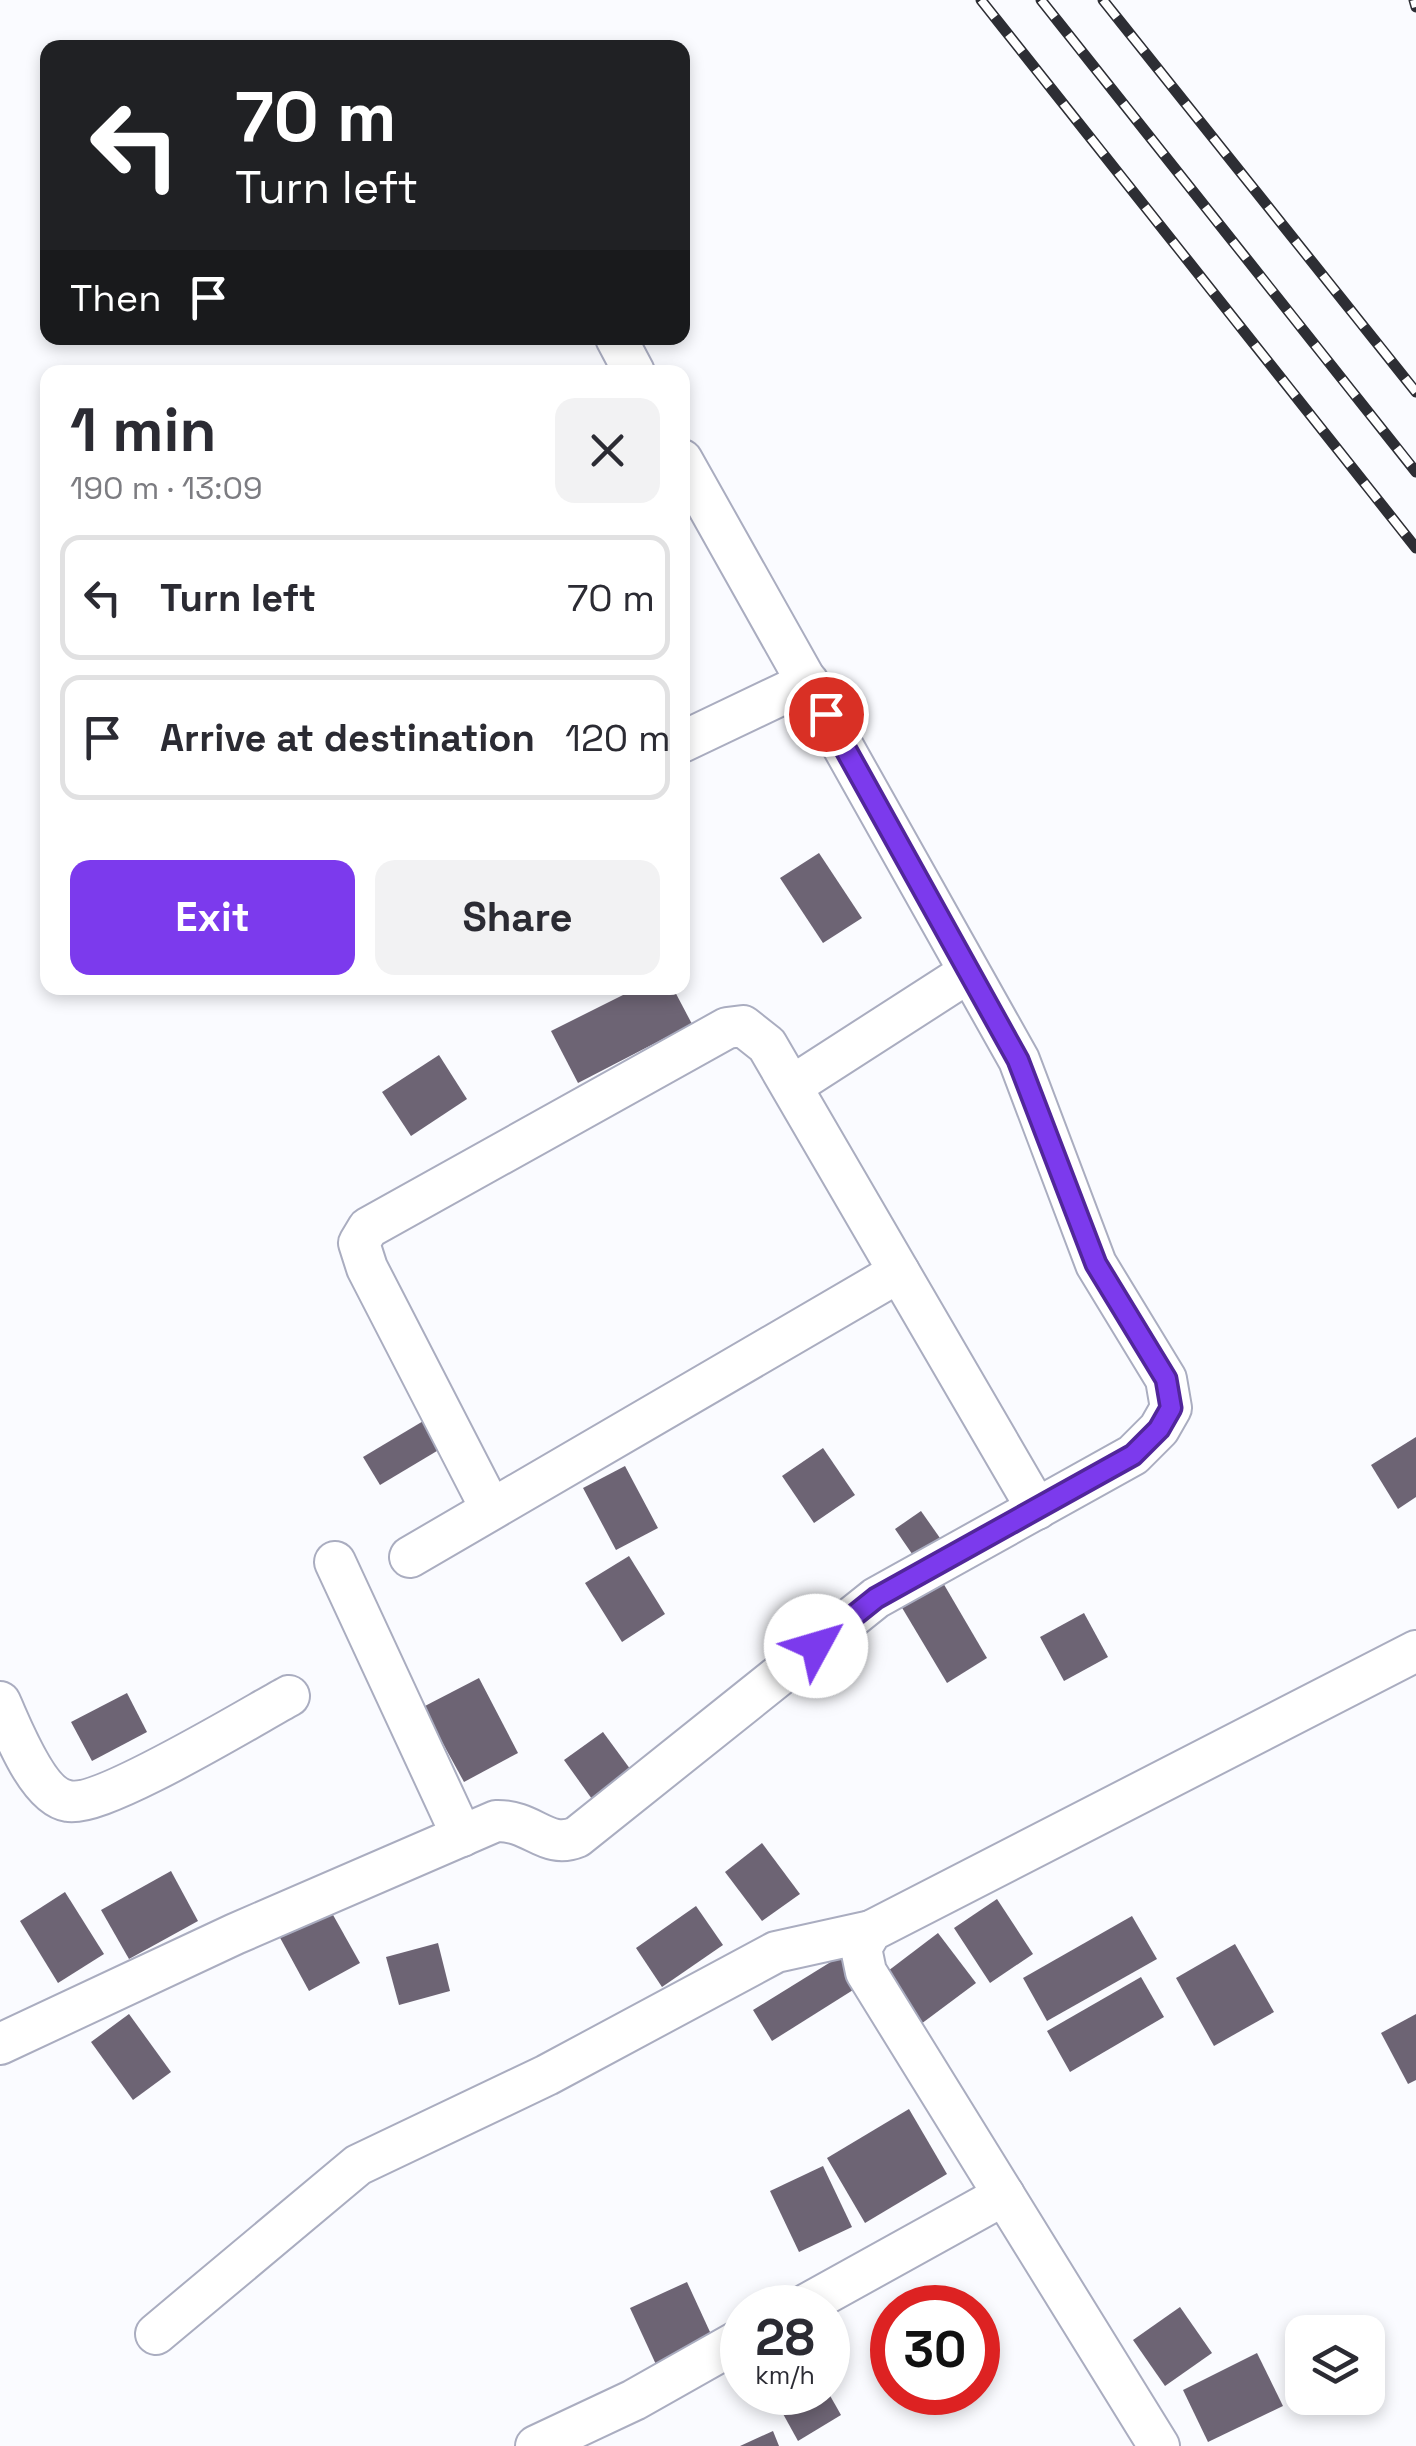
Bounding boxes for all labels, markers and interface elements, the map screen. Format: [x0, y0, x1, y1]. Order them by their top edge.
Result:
text: 70 m [235, 72, 396, 161]
icon: left [70, 80, 200, 210]
text: Turn left [235, 159, 418, 216]
icon: arrive [181, 270, 236, 325]
text: Then [70, 274, 161, 322]
text: 1 min [70, 392, 217, 469]
button: close [555, 398, 660, 503]
text: 190 m · 13:09 [70, 468, 263, 508]
icon: left [75, 570, 130, 625]
text: Turn left [160, 574, 316, 622]
text: 70 m [567, 574, 655, 622]
pin [784, 672, 869, 757]
icon: arrive [799, 687, 854, 742]
icon: arrive [75, 710, 130, 765]
text: Arrive at destination [160, 714, 535, 762]
text: 120 m [565, 714, 671, 762]
button: Exit [70, 860, 355, 975]
button: Share [375, 860, 660, 975]
position arrow [764, 1594, 868, 1698]
speed limit sign: 30 [870, 2285, 1000, 2415]
text: 28 [755, 2306, 815, 2370]
map controls [1285, 2315, 1385, 2415]
button: layers [1285, 2315, 1385, 2415]
text: km/h [755, 2359, 815, 2391]

